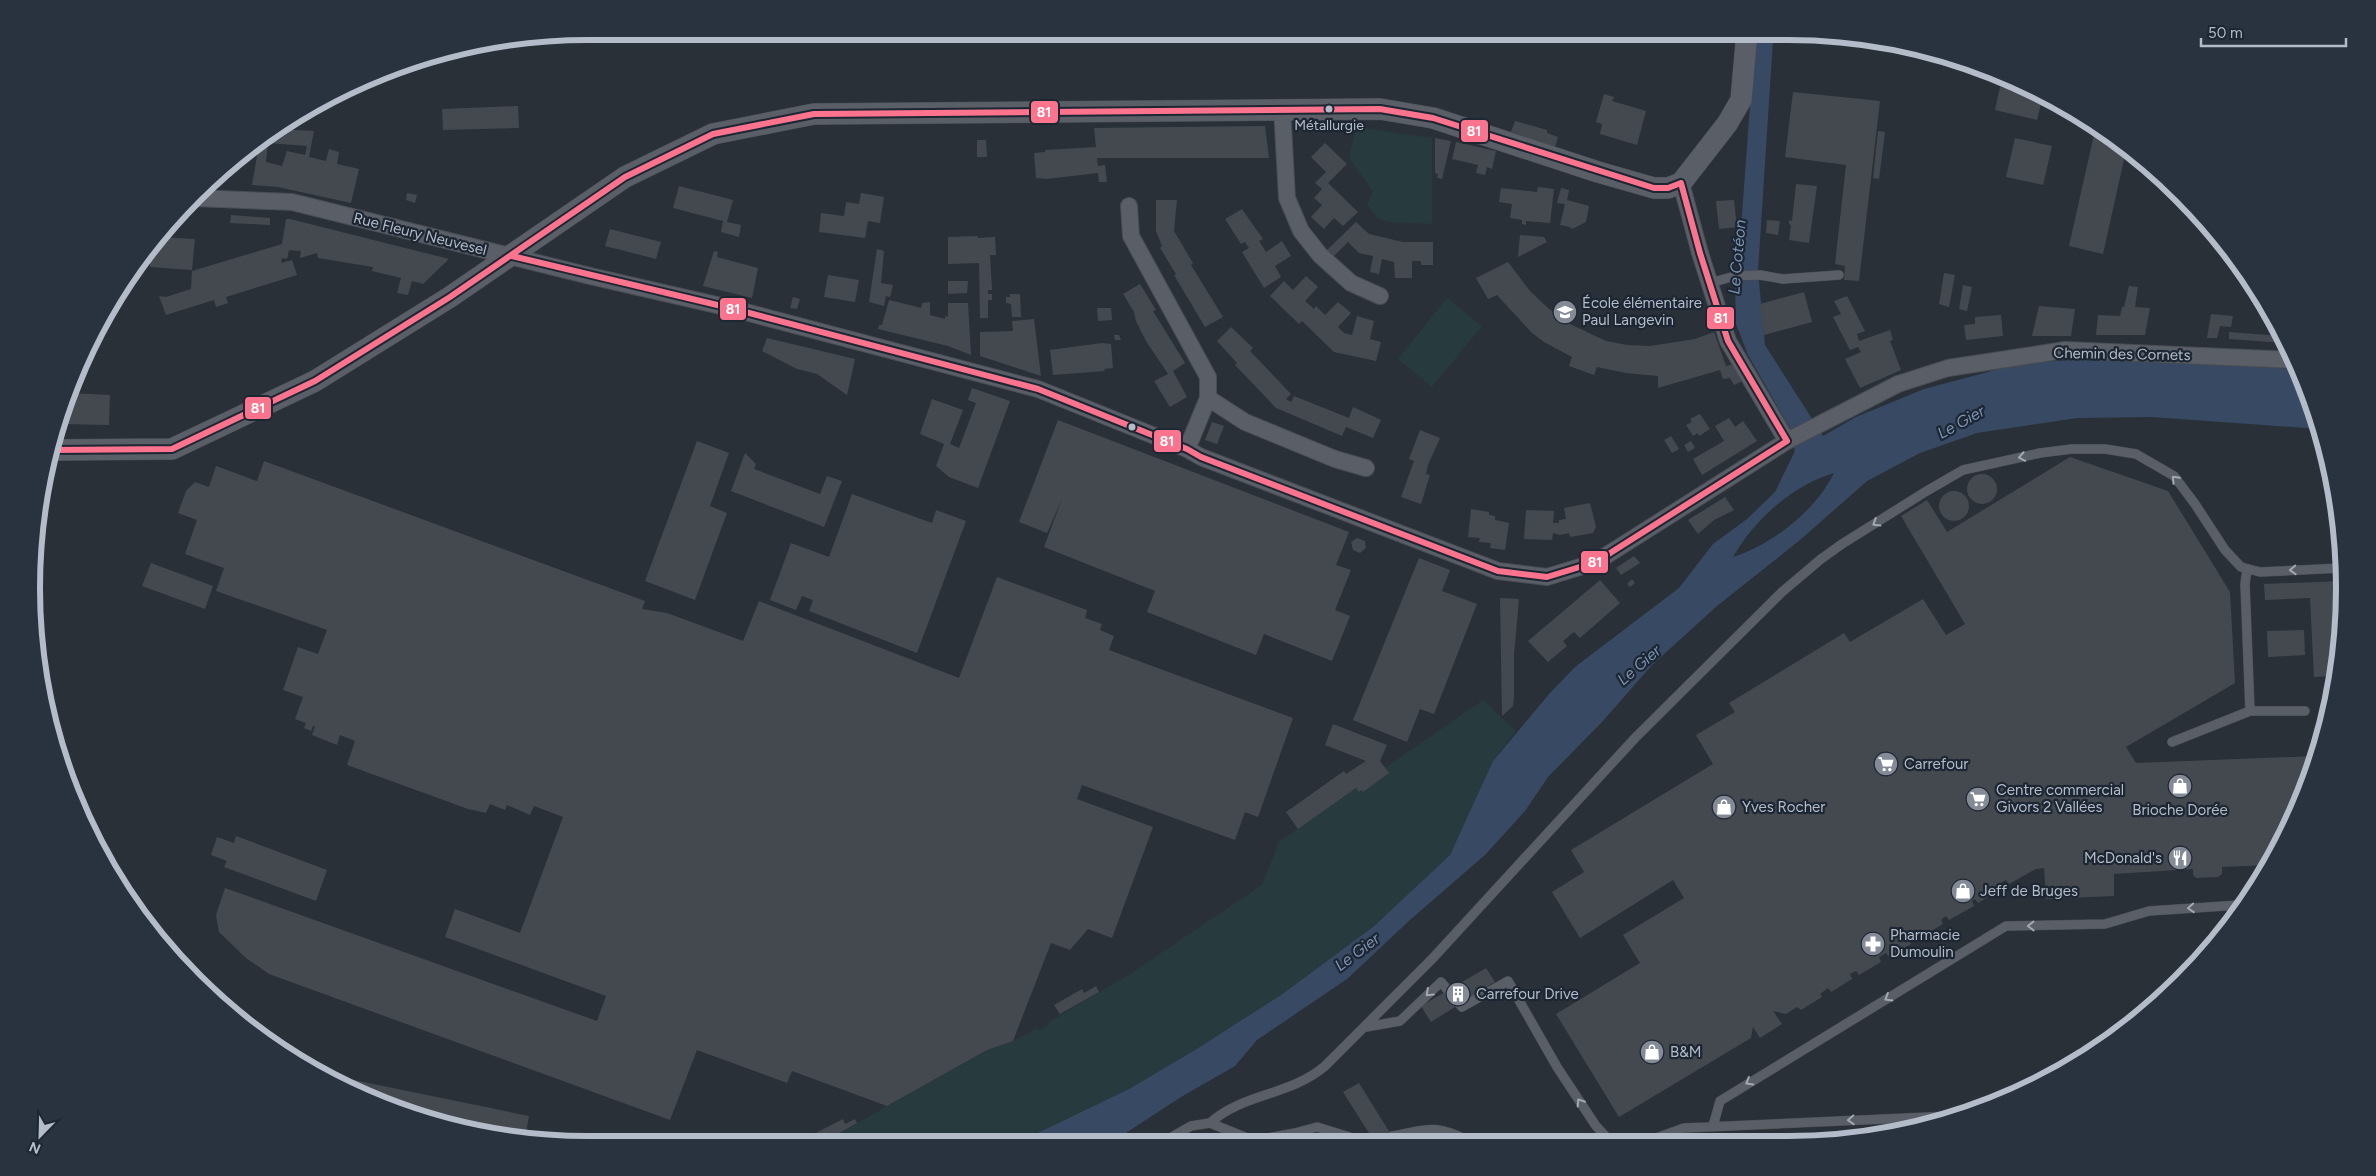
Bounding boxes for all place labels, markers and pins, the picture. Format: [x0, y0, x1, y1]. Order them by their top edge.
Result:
marker: Métallurgie [1324, 104, 1334, 114]
place label: Métallurgie [1294, 117, 1364, 134]
place label: École élémentaire Paul Langevin [1582, 294, 1702, 329]
school or university icon: École élémentaire Paul Langevin [1552, 299, 1578, 325]
unlabelled marker [1127, 422, 1137, 432]
supermarket icon: Carrefour [1873, 751, 1899, 777]
place label: Carrefour [1904, 755, 1968, 773]
shop icon: Brioche Dorée [2167, 773, 2193, 799]
place label: Centre commercial Givors 2 Vallées [1996, 781, 2124, 816]
supermarket icon: Centre commercial Givors 2 Vallées [1965, 786, 1991, 812]
shop icon: Yves Rocher [1711, 794, 1737, 820]
place label: Yves Rocher [1742, 798, 1825, 816]
place label: Brioche Dorée [2132, 801, 2228, 819]
restaurant icon: McDonald's [2167, 845, 2193, 871]
place label: McDonald's [2084, 849, 2162, 867]
shop icon: Jeff de Bruges [1950, 878, 1976, 904]
place label: Jeff de Bruges [1980, 882, 2078, 900]
place label: Pharmacie Dumoulin [1890, 926, 1960, 961]
pharmacy icon: Pharmacie Dumoulin [1860, 931, 1886, 957]
building icon: Carrefour Drive [1445, 981, 1471, 1007]
place label: Carrefour Drive [1476, 985, 1579, 1003]
shop icon: B&M [1639, 1039, 1665, 1065]
place label: B&M [1670, 1043, 1702, 1061]

